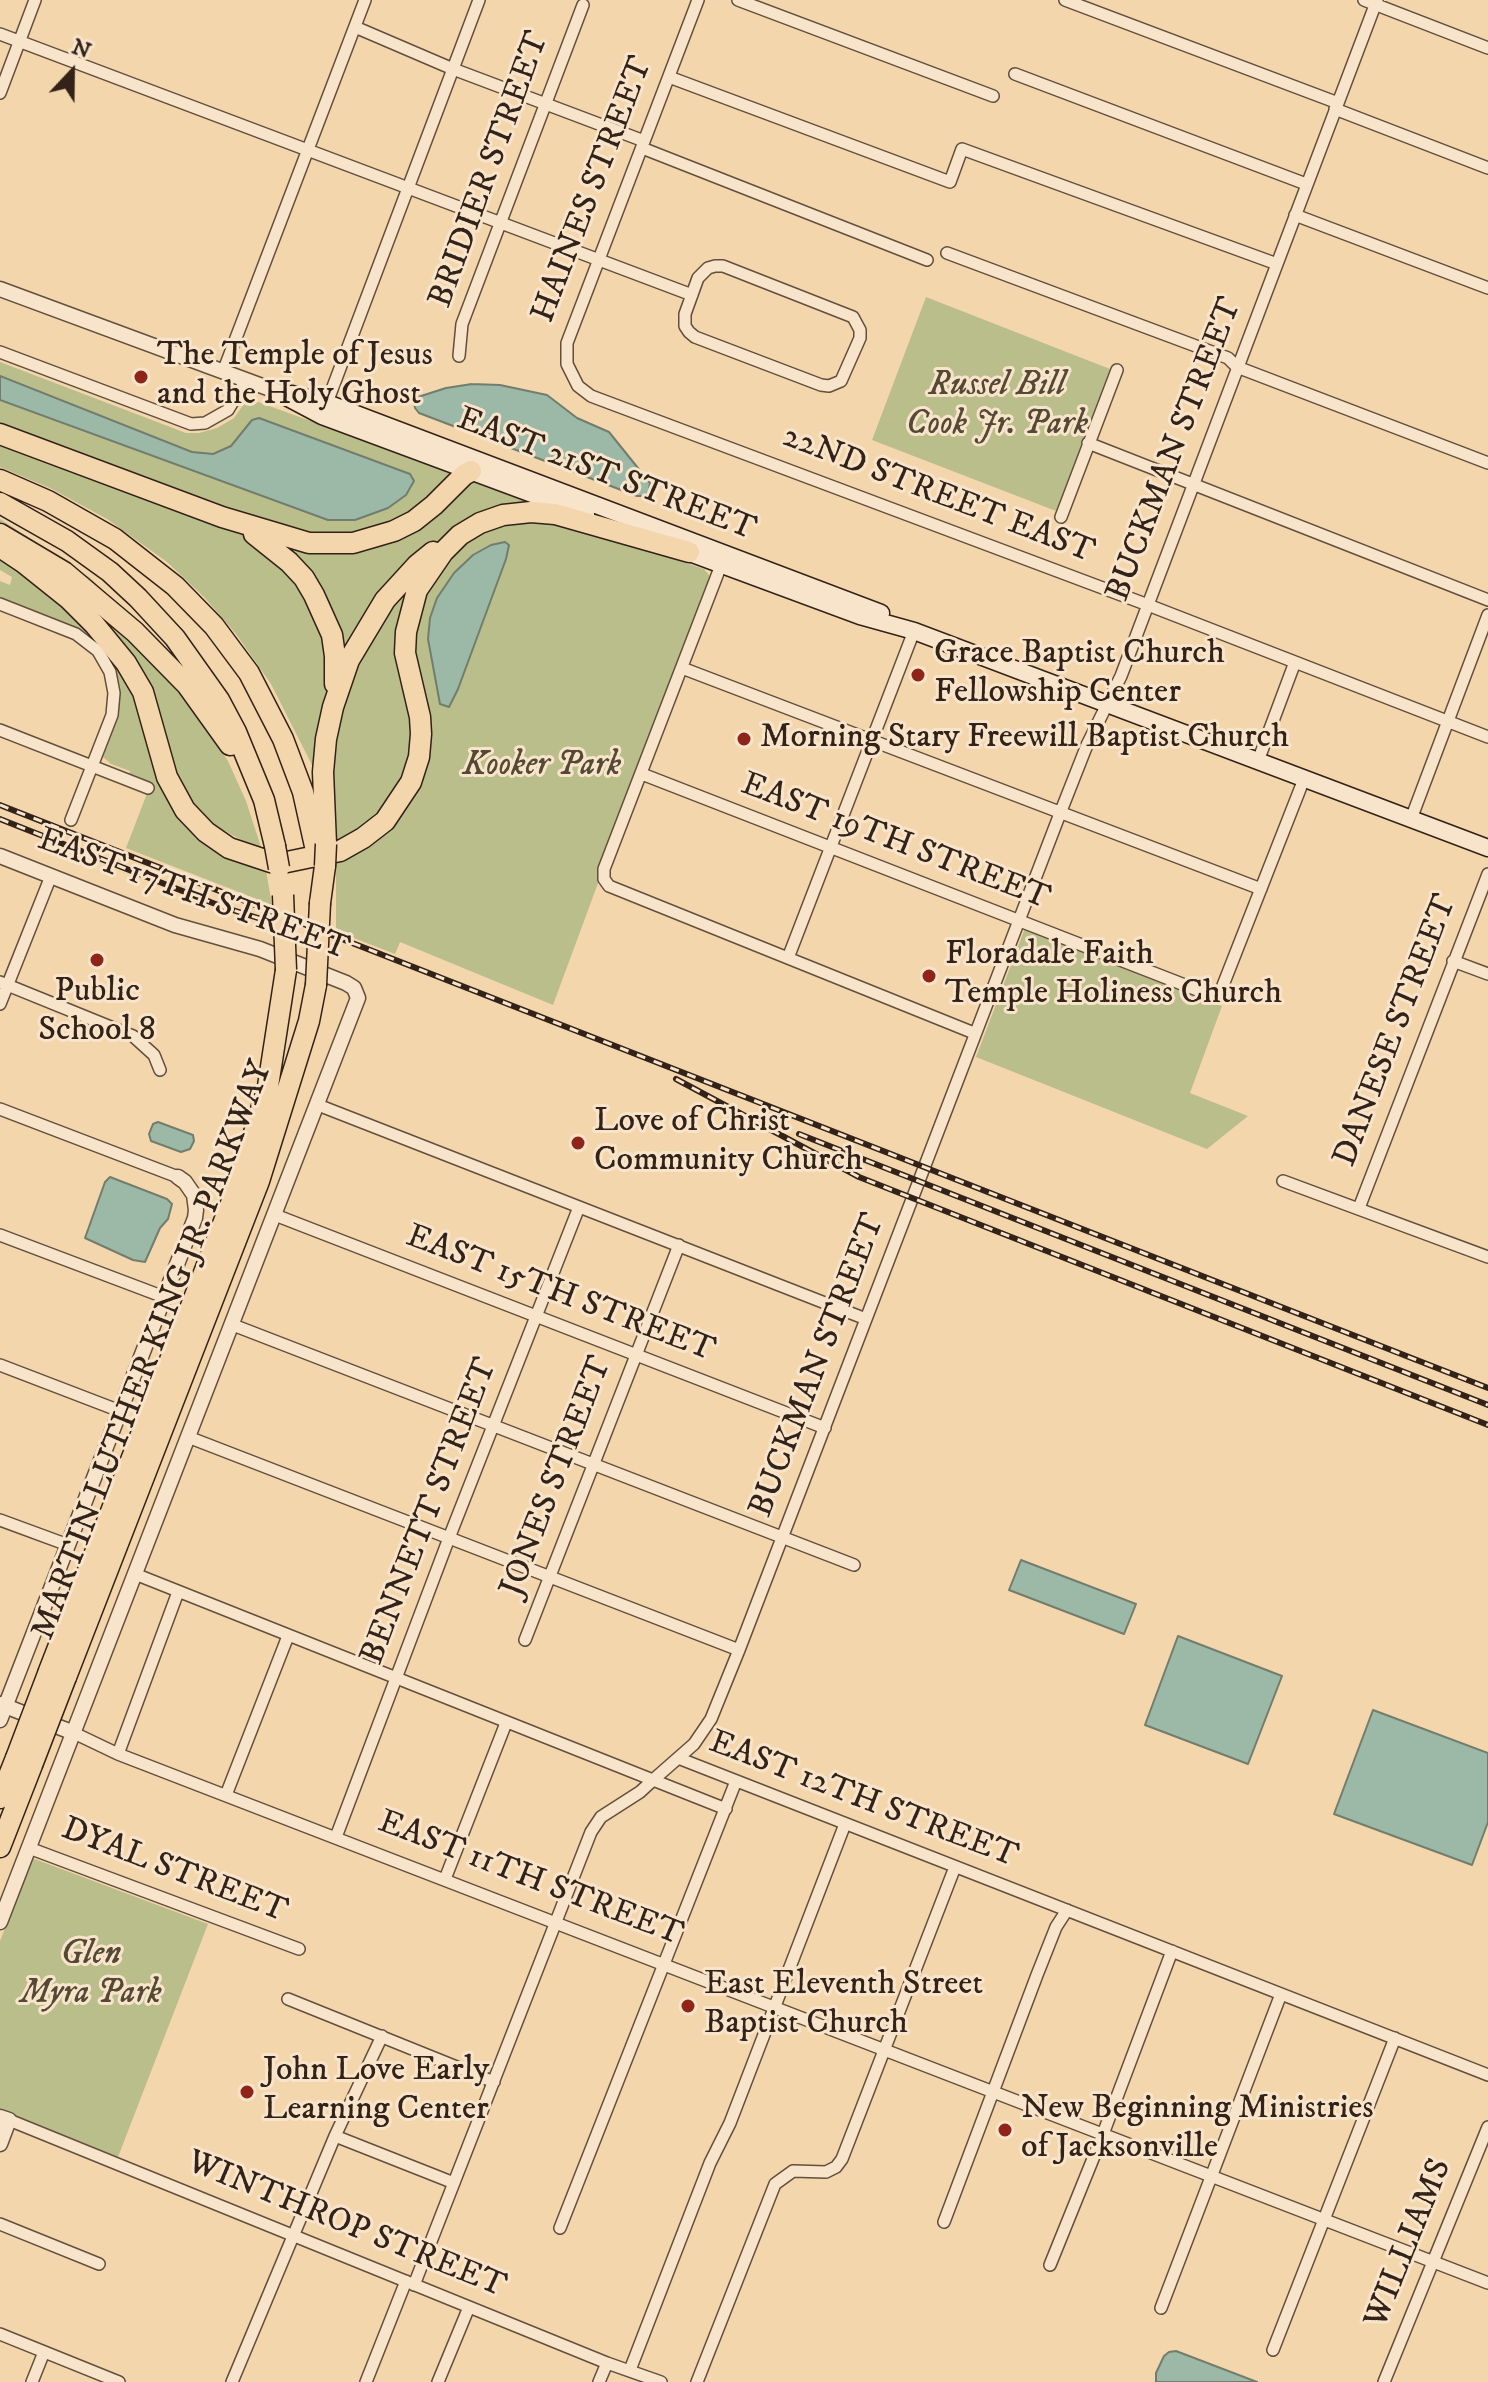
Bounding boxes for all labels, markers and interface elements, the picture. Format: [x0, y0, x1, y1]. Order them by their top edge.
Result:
street label: BRIDIER STREET [422, 26, 560, 314]
north arrow [32, 32, 112, 112]
text: N [68, 33, 95, 65]
street label: HAINES STREET [525, 51, 663, 329]
street label: BUCKMAN STREET [1099, 292, 1253, 608]
place label: The Temple of Jesus and the Holy Ghost [157, 337, 433, 416]
park label: Russel Bill Cook Jr. Park [906, 367, 1088, 446]
marker: The Temple of Jesus and the Holy Ghost [132, 368, 150, 386]
street label: EAST 21ST STREET [451, 400, 761, 552]
street label: 22ND STREET EAST [776, 418, 1100, 574]
place label: Grace Baptist Church Fellowship Center [934, 635, 1225, 714]
marker: Grace Baptist Church Fellowship Center [909, 666, 927, 684]
place label: Morning Stary Freewill Baptist Church [760, 719, 1289, 759]
marker: Morning Stary Freewill Baptist Church [735, 730, 753, 748]
park label: Kooker Park [463, 747, 621, 787]
street label: EAST 19TH STREET [735, 765, 1055, 921]
street label: EAST 17TH STREET [32, 821, 354, 971]
street label: DANESE STREET [1326, 889, 1468, 1173]
place label: Floradale Faith Temple Holiness Church [945, 936, 1282, 1016]
marker: Public School 8 [88, 951, 106, 969]
marker: Floradale Faith Temple Holiness Church [920, 967, 938, 985]
place label: Public School 8 [38, 973, 156, 1052]
street label: MARTIN LUTHER KING JR. PARKWAY [25, 1056, 283, 1646]
place label: Love of Christ Community Church [594, 1103, 863, 1182]
marker: Love of Christ Community Church [569, 1134, 587, 1152]
street label: BUCKMAN STREET [742, 1208, 896, 1524]
street label: EAST 15TH STREET [400, 1217, 720, 1373]
street label: JONES STREET [493, 1351, 623, 1603]
street label: BENNETT STREET [354, 1353, 508, 1671]
street label: EAST 12TH STREET [703, 1723, 1023, 1879]
street label: EAST 11TH STREET [372, 1803, 688, 1957]
street label: DYAL STREET [55, 1810, 293, 1934]
park label: Glen Myra Park [20, 1936, 162, 2016]
place label: East Eleventh Street Baptist Church [704, 1966, 983, 2046]
marker: East Eleventh Street Baptist Church [679, 1997, 697, 2015]
place label: John Love Early Learning Center [263, 2052, 489, 2132]
marker: John Love Early Learning Center [238, 2083, 256, 2101]
place label: New Beginning Ministries of Jacksonville [1021, 2090, 1374, 2170]
marker: New Beginning Ministries of Jacksonville [996, 2121, 1014, 2139]
street label: WINTHROP STREET [180, 2143, 512, 2309]
street label: WILLIAMS [1358, 2154, 1462, 2334]

